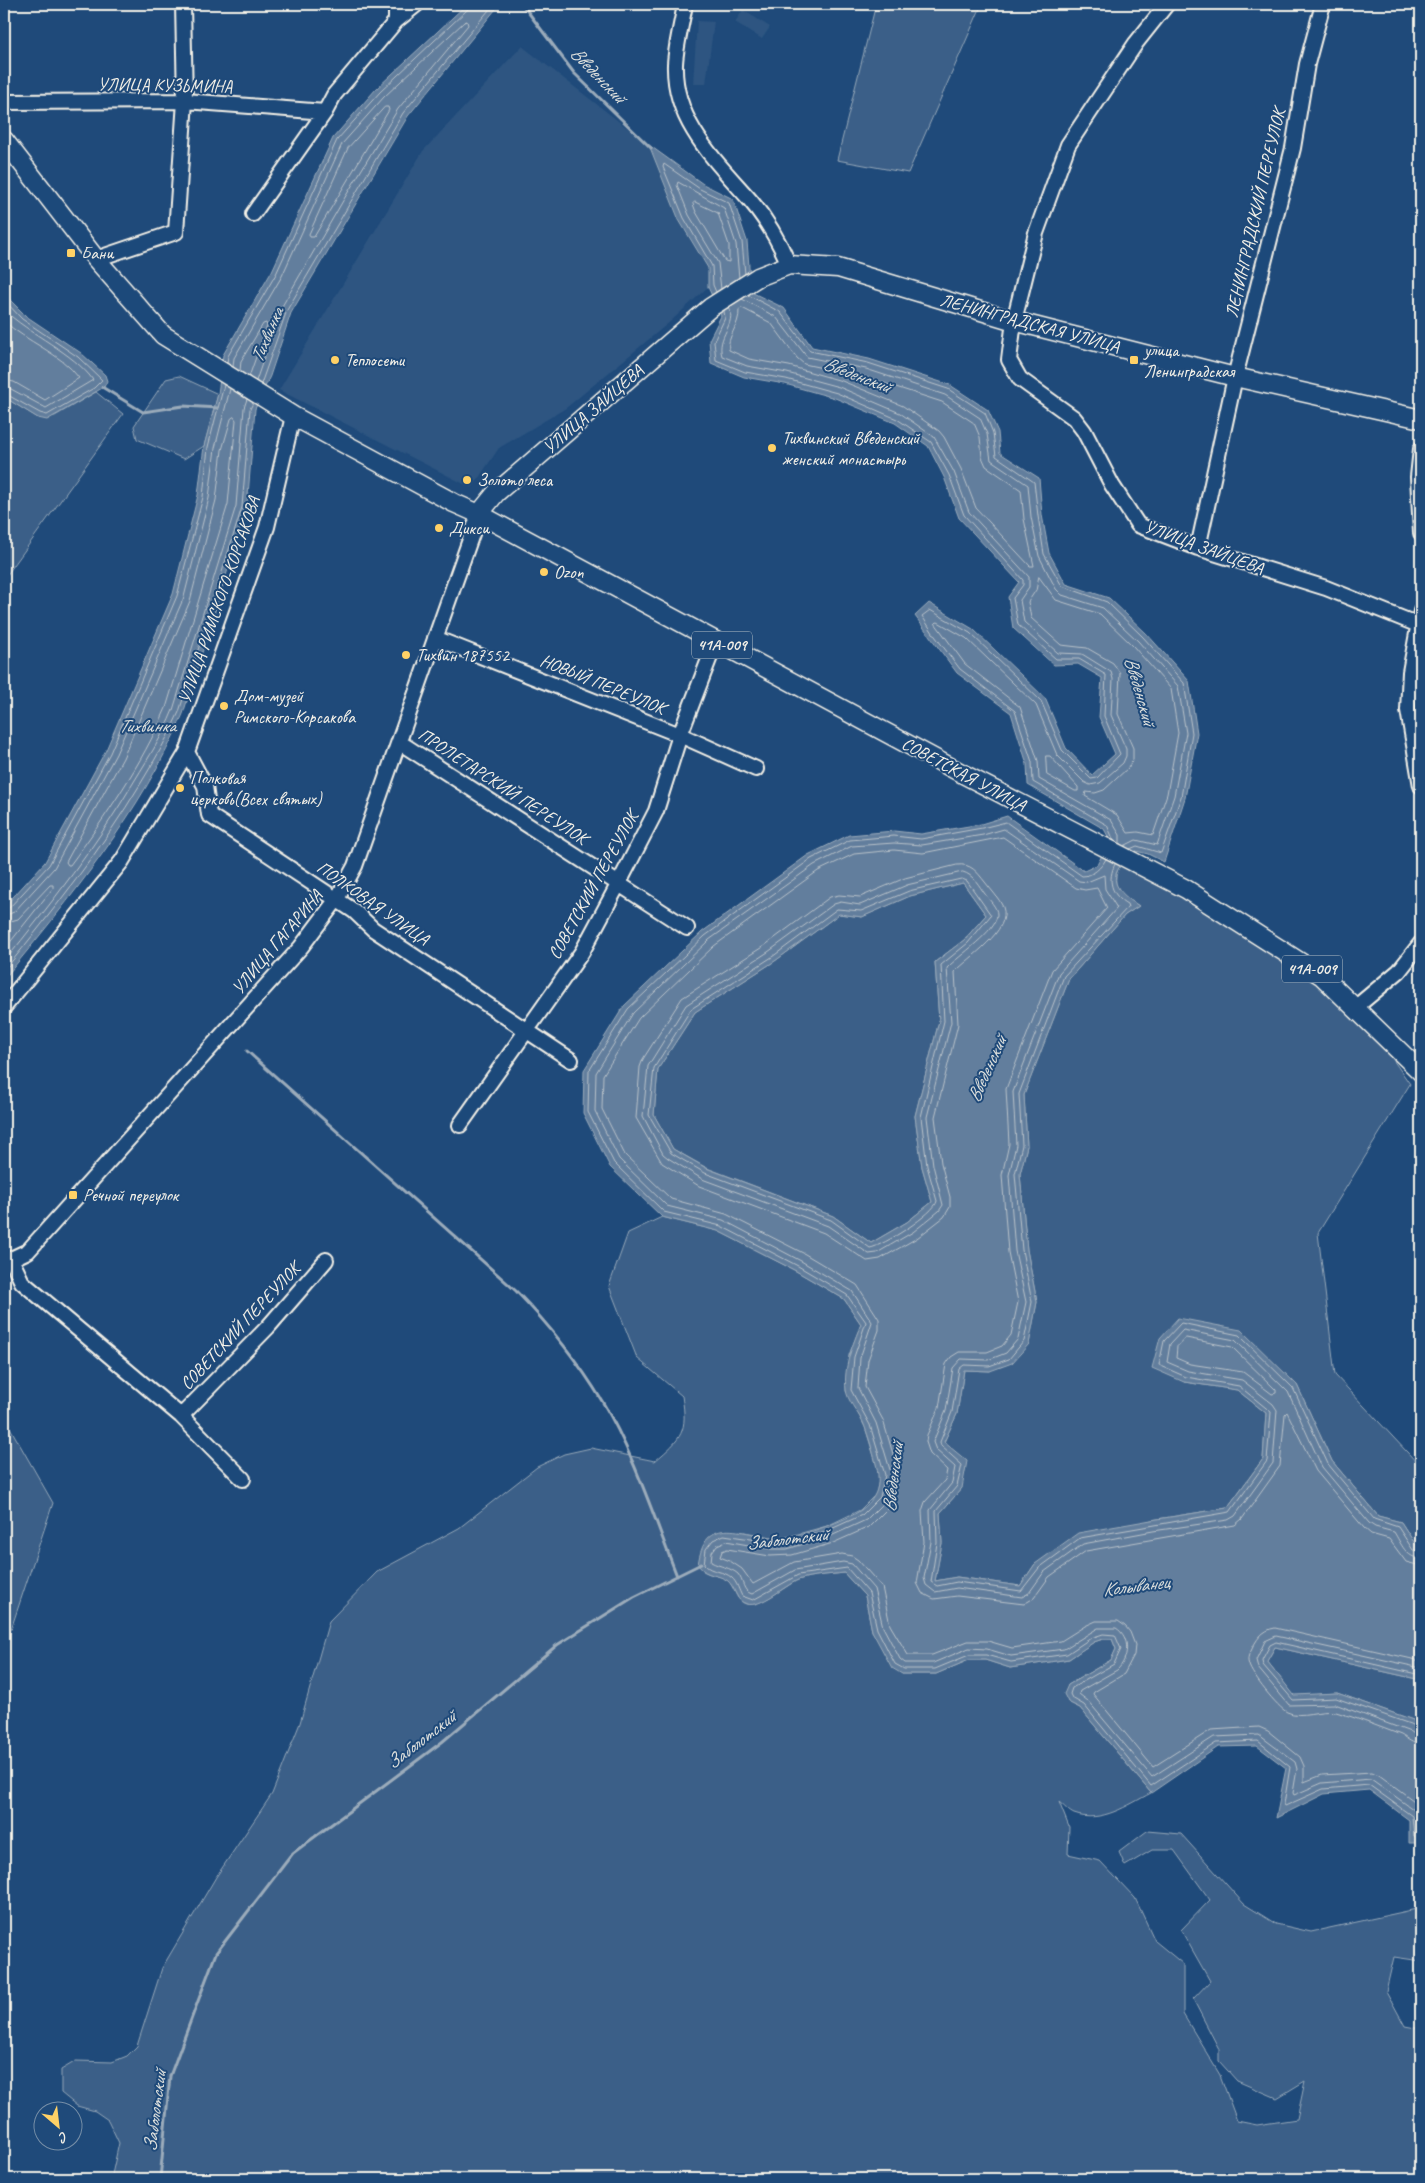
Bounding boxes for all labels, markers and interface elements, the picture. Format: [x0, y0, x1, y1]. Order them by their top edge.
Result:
water label: Введенский [565, 42, 634, 111]
street label: УЛИЦА КУЗЬМИНА [97, 73, 234, 97]
street label: ЛЕНИНГРАДСКИЙ ПЕРЕУЛОК [1220, 102, 1291, 320]
place label: Бани [81, 242, 114, 264]
marker: Бани [65, 247, 77, 259]
street label: ЛЕНИНГРАДСКАЯ УЛИЦА [938, 289, 1123, 358]
water label: Тихвинка [245, 302, 290, 366]
place label: улица Ленинградская [1143, 339, 1236, 382]
place label: Теплосети [345, 349, 405, 371]
water label: Введенский [820, 351, 898, 400]
marker: Теплосети [329, 354, 341, 366]
marker: улица Ленинградская [1128, 354, 1140, 366]
street label: УЛИЦА ЗАЙЦЕВА [538, 359, 648, 458]
place label: Тихвинский Введенский женский монастырь [782, 427, 921, 470]
marker: Тихвинский Введенский женский монастырь [766, 442, 778, 454]
place label: Золото леса [477, 469, 554, 491]
marker: Золото леса [461, 474, 473, 486]
street label: УЛИЦА РИМСКОГО-КОРСАКОВА [173, 493, 265, 706]
street label: УЛИЦА ЗАЙЦЕВА [1141, 515, 1268, 579]
place label: Дикси [449, 517, 490, 539]
marker: Дикси [433, 522, 445, 534]
place label: Ozon [554, 561, 584, 583]
marker: Ozon [538, 566, 550, 578]
road number: 41А-009 [692, 632, 752, 658]
place label: Тихвин 187552 [416, 644, 511, 666]
marker: Тихвин 187552 [400, 649, 412, 661]
street label: НОВЫЙ ПЕРЕУЛОК [537, 649, 673, 721]
water label: Введенский [1119, 654, 1162, 732]
place label: Дом-музей Римского-Корсакова [234, 685, 356, 728]
marker: Дом-музей Римского-Корсакова [218, 700, 230, 712]
water label: Тихвинка [118, 714, 178, 738]
street label: ПРОЛЕТАРСКИЙ ПЕРЕУЛОК [414, 723, 595, 851]
street label: СОВЕТСКАЯ УЛИЦА [898, 732, 1031, 816]
place label: Полковая церковь(Всех святых) [190, 767, 323, 810]
marker: Полковая церковь(Всех святых) [174, 782, 186, 794]
street label: СОВЕТСКИЙ ПЕРЕУЛОК [543, 804, 645, 963]
street label: ПОЛКОВАЯ УЛИЦА [313, 856, 434, 950]
street label: УЛИЦА ГАГАРИНА [227, 885, 328, 999]
road number: 41А-009 [1282, 956, 1342, 982]
water label: Введенский [962, 1028, 1014, 1106]
place label: Речной переулок [83, 1184, 180, 1206]
marker: Речной переулок [67, 1189, 79, 1201]
street label: СОВЕТСКИЙ ПЕРЕУЛОК [175, 1255, 307, 1394]
water label: Введенский [877, 1437, 910, 1513]
water label: Заболотский [745, 1522, 833, 1556]
water label: Колыванец [1101, 1570, 1173, 1602]
water label: Заболотский [381, 1703, 464, 1775]
water label: Заболотский [138, 2065, 172, 2153]
north arrow [32, 2100, 82, 2150]
text: С [55, 2128, 71, 2147]

